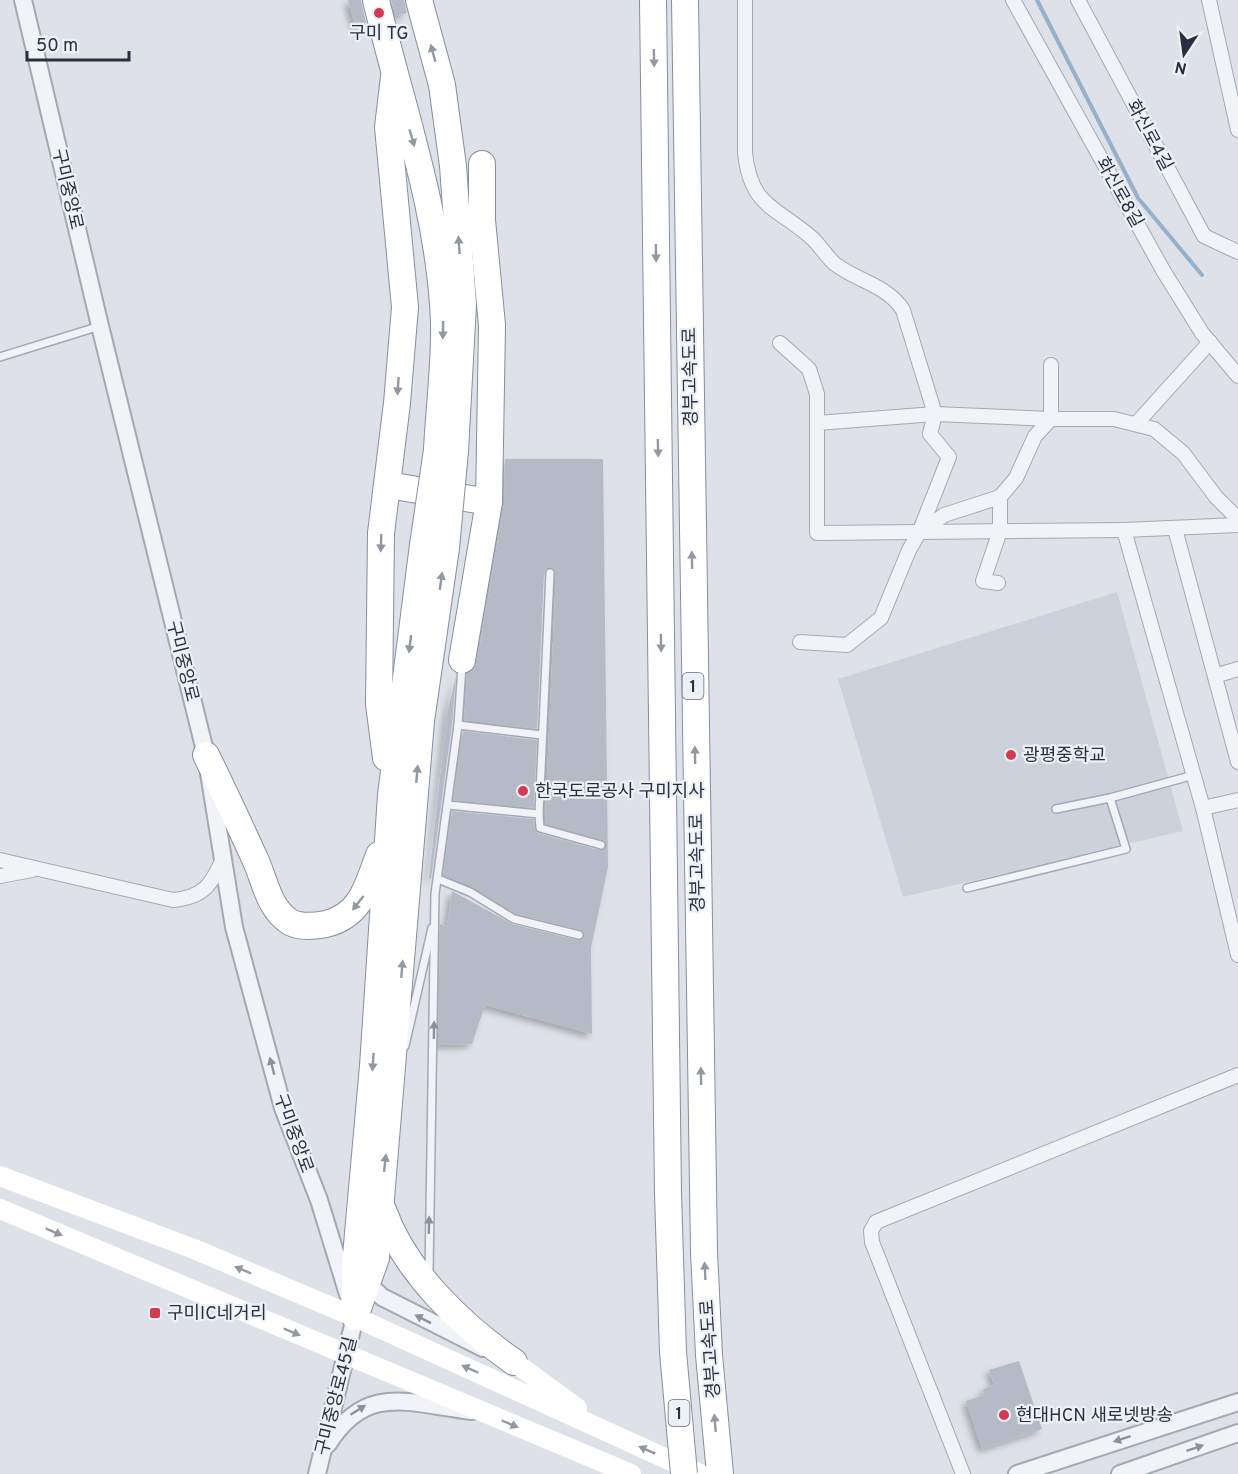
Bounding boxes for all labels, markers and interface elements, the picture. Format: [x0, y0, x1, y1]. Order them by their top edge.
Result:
marker: 구미 TG [372, 6, 386, 20]
place label: 구미 TG [349, 23, 409, 46]
scale bar [27, 24, 129, 62]
north arrow [1154, 24, 1214, 84]
text: 50 m [36, 35, 78, 58]
one-way arrow [428, 43, 438, 62]
one-way arrow [649, 49, 658, 68]
text: N [1173, 56, 1189, 78]
street label: 화신로4길 [1120, 96, 1177, 175]
one-way arrow [407, 129, 417, 147]
street label: 구미중앙로 [46, 146, 87, 232]
street label: 화신로8길 [1090, 153, 1147, 232]
one-way arrow [454, 236, 464, 255]
one-way arrow [651, 244, 661, 263]
one-way arrow [438, 320, 448, 339]
street label: 경부고속도로 [679, 327, 704, 427]
one-way arrow [394, 377, 403, 396]
one-way arrow [654, 439, 663, 458]
one-way arrow [376, 534, 386, 553]
one-way arrow [687, 550, 697, 569]
one-way arrow [437, 571, 446, 590]
street label: 구미중앙로 [160, 618, 203, 704]
one-way arrow [656, 634, 666, 653]
one-way arrow [405, 635, 415, 654]
road number: 1 [682, 673, 704, 699]
one-way arrow [690, 745, 699, 764]
place label: 광평중학교 [1023, 745, 1106, 768]
marker: 광평중학교 [1004, 748, 1018, 762]
one-way arrow [412, 765, 422, 784]
place label: 한국도로공사 구미지사 [535, 781, 705, 804]
marker: 한국도로공사 구미지사 [516, 784, 530, 798]
street label: 경부고속도로 [686, 813, 711, 913]
one-way arrow [352, 895, 364, 910]
one-way arrow [397, 959, 407, 978]
one-way arrow [429, 1020, 438, 1039]
one-way arrow [368, 1053, 378, 1072]
one-way arrow [266, 1056, 276, 1075]
one-way arrow [697, 1066, 706, 1085]
street label: 구미중앙로 [268, 1091, 318, 1176]
one-way arrow [380, 1153, 390, 1172]
one-way arrow [425, 1215, 434, 1234]
one-way arrow [45, 1228, 63, 1237]
one-way arrow [700, 1261, 709, 1280]
one-way arrow [234, 1265, 252, 1274]
street label: 경부고속도로 [697, 1299, 726, 1399]
place label: 구미IC네거리 [167, 1303, 267, 1326]
marker: 구미IC네거리 [148, 1306, 162, 1320]
one-way arrow [414, 1315, 432, 1325]
one-way arrow [283, 1327, 301, 1337]
street label: 구미중앙로45길 [312, 1335, 363, 1458]
one-way arrow [461, 1365, 478, 1374]
road number: 1 [668, 1400, 690, 1426]
one-way arrow [350, 1405, 366, 1416]
place label: 현대HCN 새로넷방송 [1016, 1405, 1173, 1428]
marker: 현대HCN 새로넷방송 [997, 1408, 1011, 1422]
one-way arrow [710, 1413, 720, 1432]
one-way arrow [502, 1419, 520, 1429]
one-way arrow [1113, 1435, 1131, 1444]
one-way arrow [1186, 1442, 1204, 1452]
one-way arrow [639, 1445, 656, 1454]

